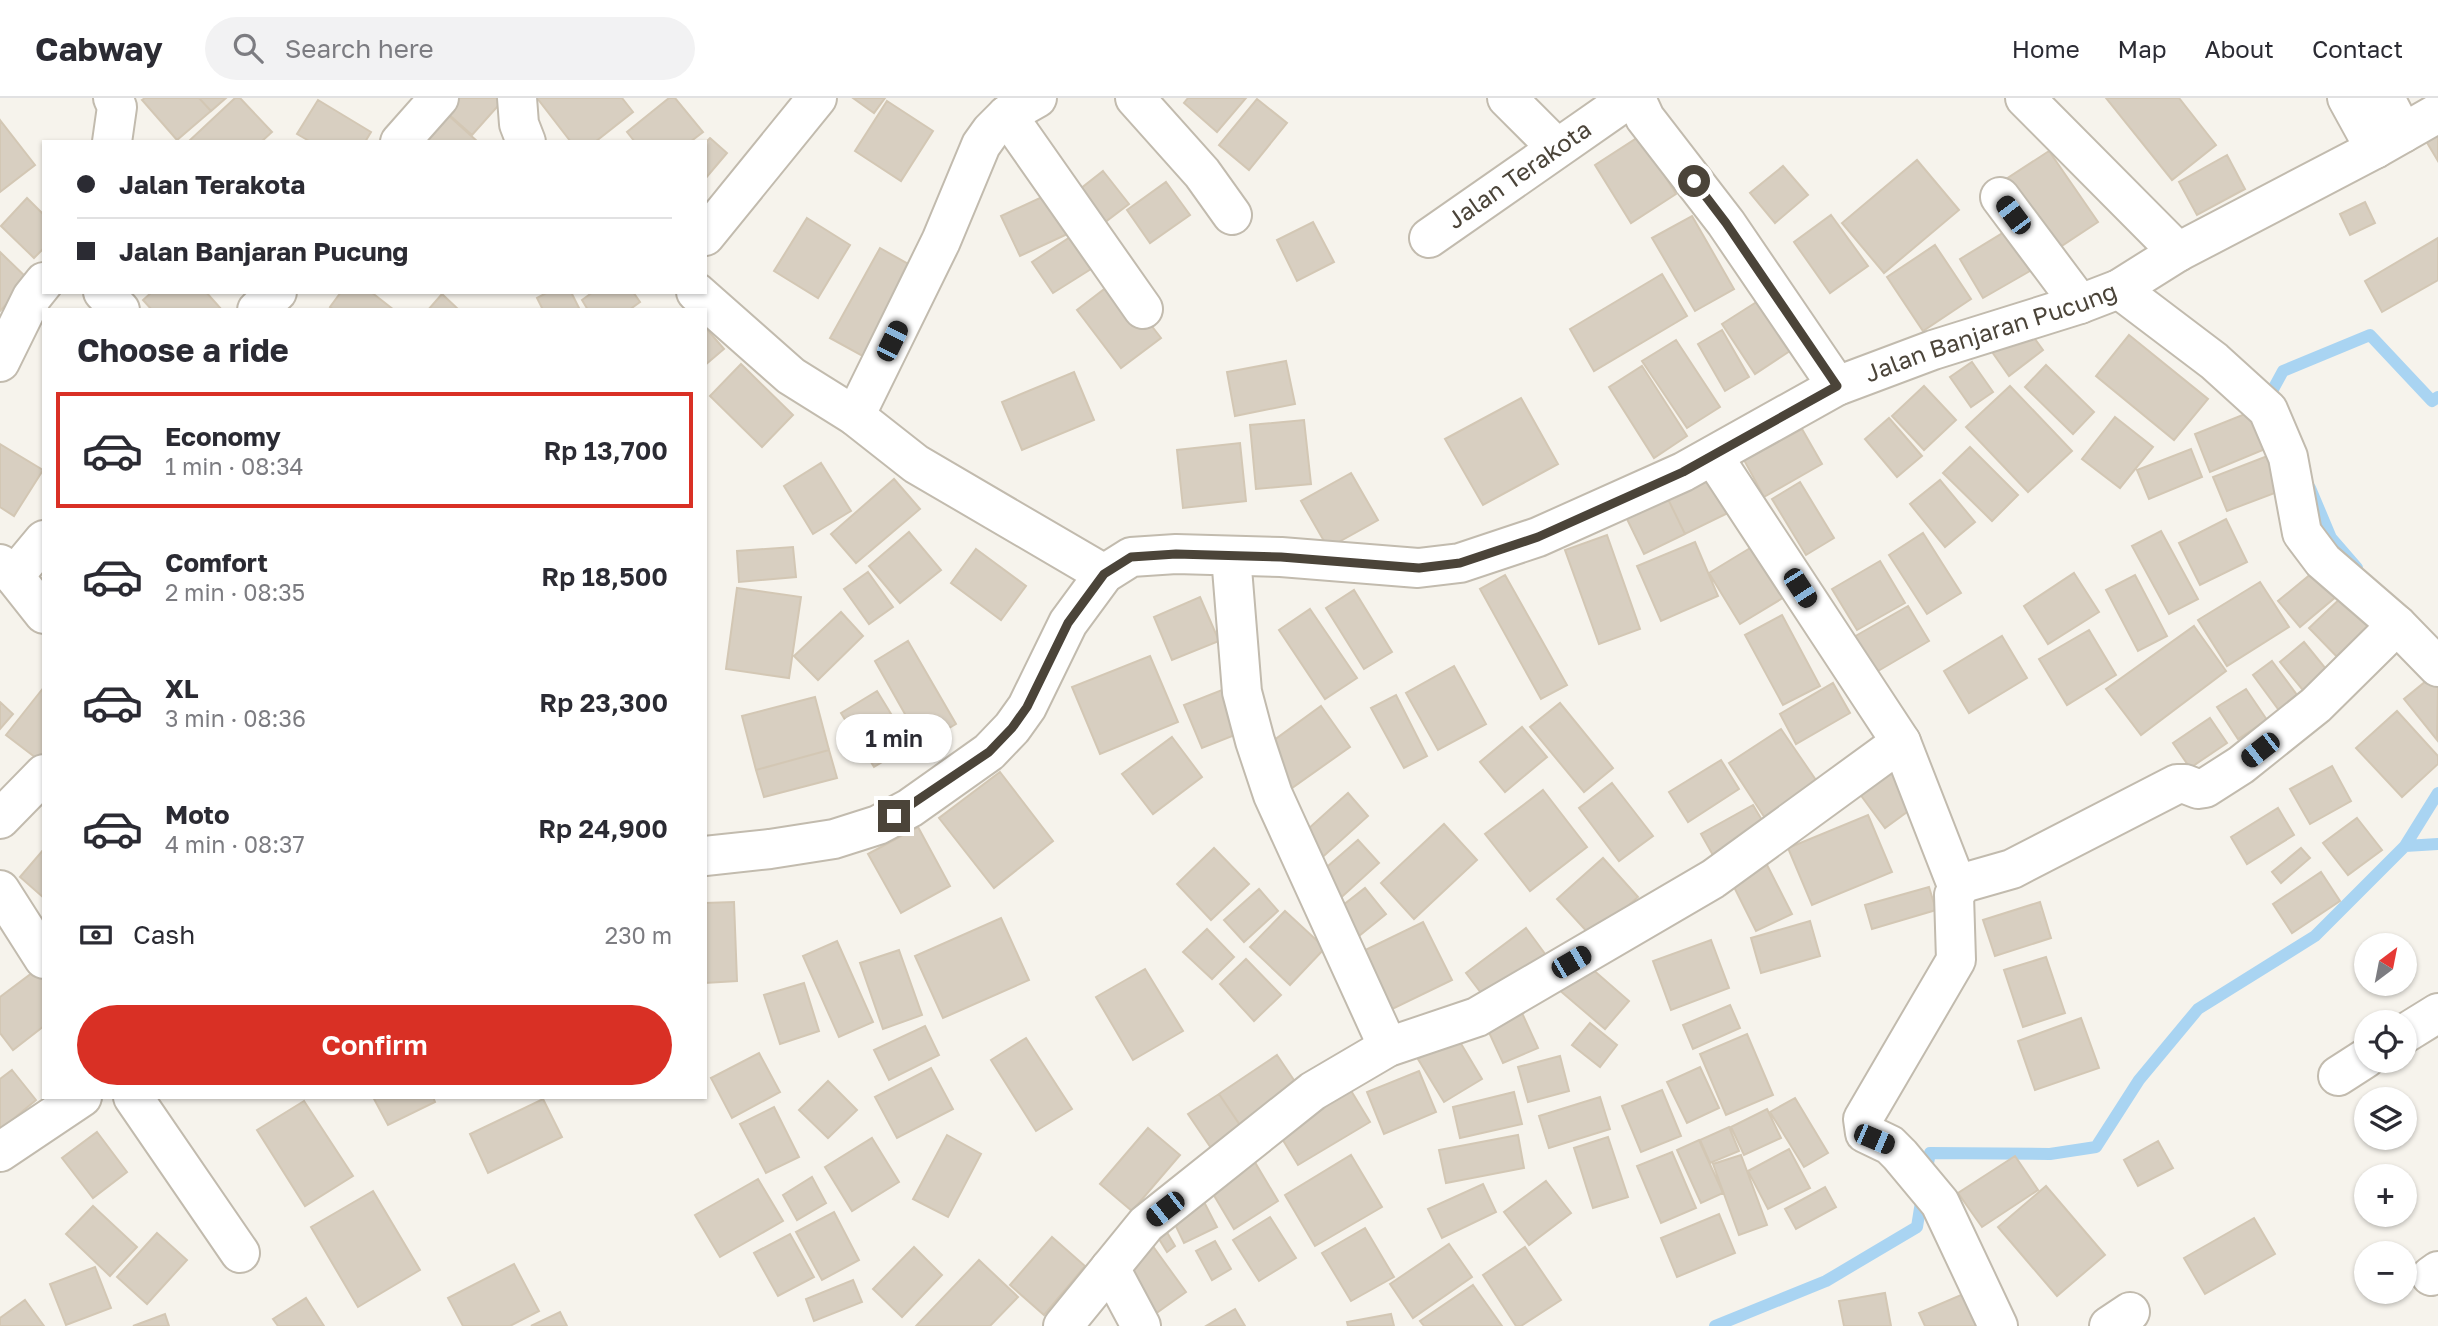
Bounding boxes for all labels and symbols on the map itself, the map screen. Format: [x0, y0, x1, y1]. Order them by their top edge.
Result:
street label: Jalan Terakota [1441, 114, 1596, 234]
route start [1678, 165, 1710, 197]
car [1992, 192, 2035, 238]
street label: Jalan Banjaran Pucung [1860, 275, 2121, 387]
car [874, 318, 911, 364]
car [1780, 565, 1821, 611]
callout: 1 min [836, 714, 952, 764]
car [2237, 729, 2284, 771]
route end [878, 800, 910, 832]
north arrow [2354, 933, 2417, 996]
car [1548, 942, 1595, 982]
car [1851, 1121, 1898, 1157]
car [1142, 1188, 1189, 1230]

